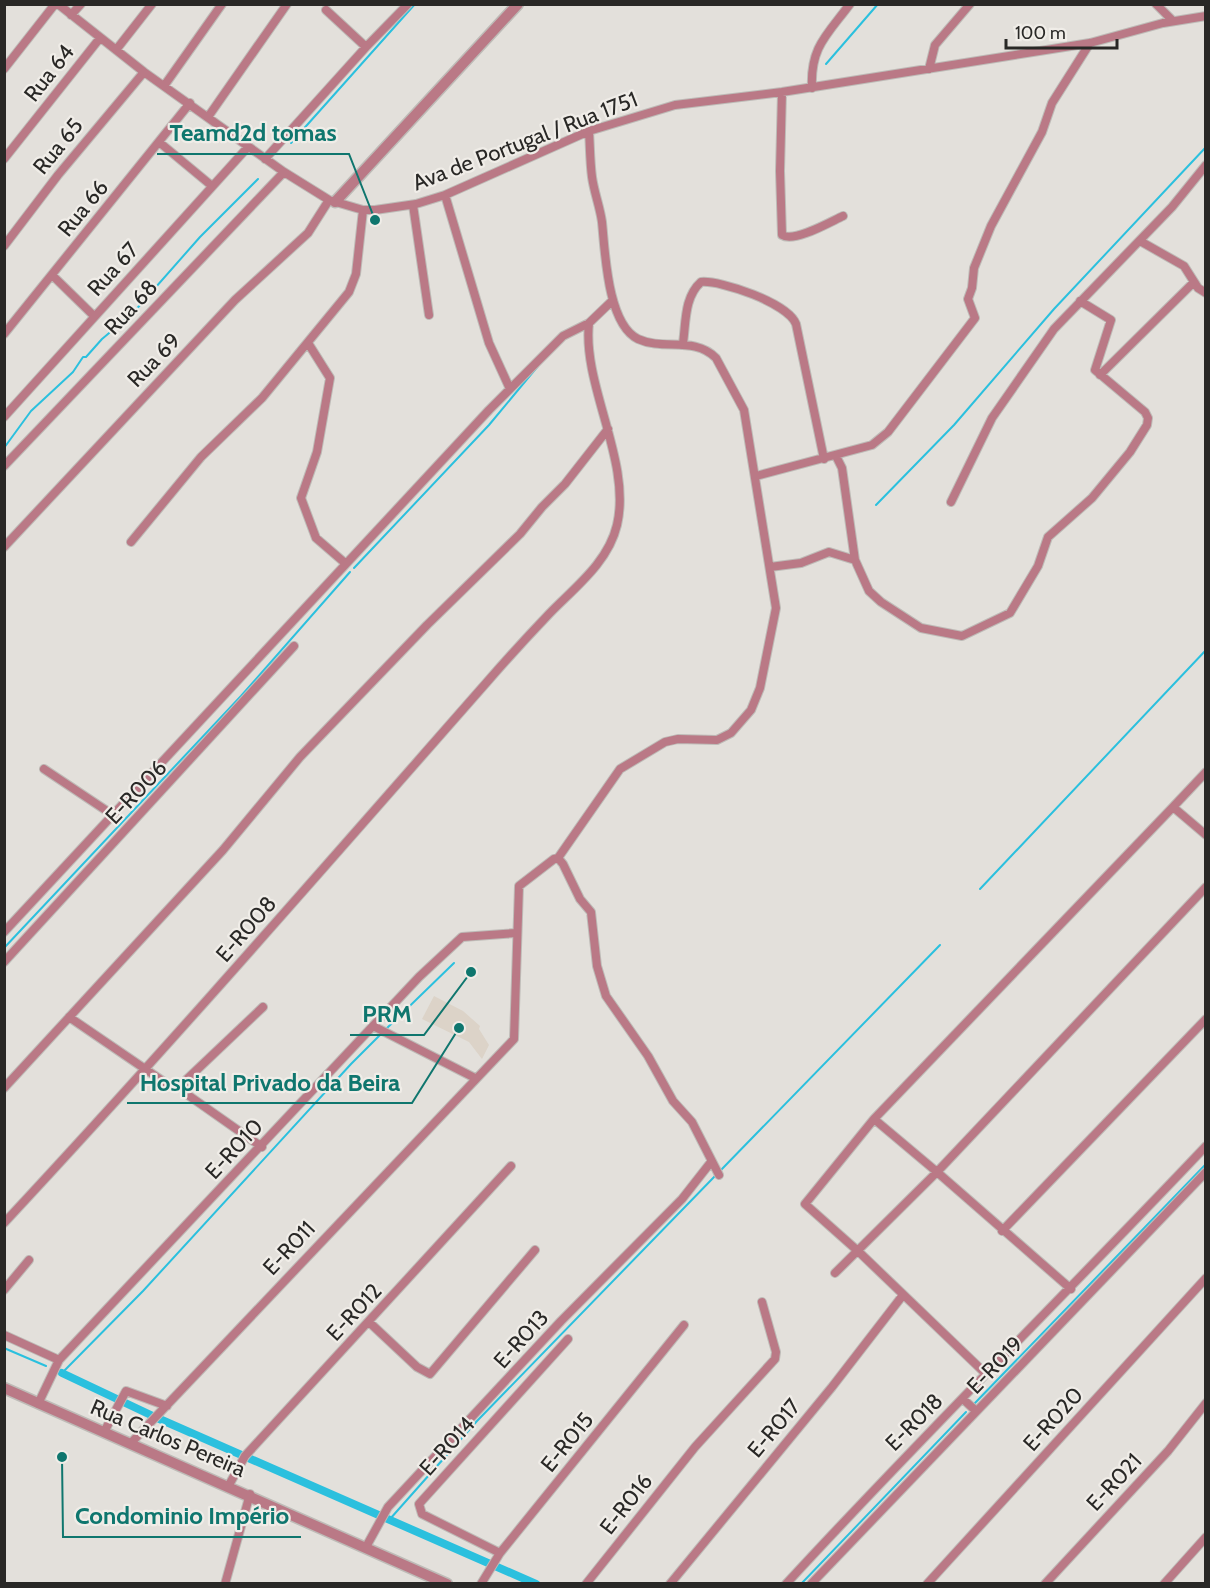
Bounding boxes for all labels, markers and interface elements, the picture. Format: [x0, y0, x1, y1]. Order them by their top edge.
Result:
scale bar [1006, 12, 1117, 50]
text: 100 m [1015, 22, 1066, 44]
street label: Rua 64 [18, 39, 80, 107]
street label: Ava de Portugal / Rua 1751 [409, 86, 641, 196]
street label: Rua 65 [27, 112, 89, 180]
callout: Teamd2d tomas [157, 112, 349, 154]
text: Teamd2d tomas [169, 118, 337, 147]
street label: Rua 66 [52, 174, 114, 242]
street label: Rua 67 [82, 236, 144, 302]
street label: Rua 68 [99, 274, 163, 340]
street label: Rua 69 [122, 327, 186, 393]
street label: E-R006 [100, 754, 172, 830]
street label: E-R008 [210, 890, 282, 968]
callout: PRM [350, 993, 424, 1035]
text: PRM [362, 999, 412, 1028]
callout: Hospital Privado da Beira [127, 1061, 412, 1103]
text: Hospital Privado da Beira [140, 1068, 400, 1097]
street label: E-R010 [199, 1113, 269, 1185]
street label: E-R011 [257, 1215, 321, 1281]
street label: E-R012 [321, 1278, 387, 1346]
street label: E-R013 [488, 1304, 554, 1374]
street label: E-R019 [961, 1331, 1029, 1399]
street label: E-R020 [1017, 1381, 1089, 1457]
street label: E-R018 [880, 1388, 948, 1456]
street label: Rua Carlos Pereira [86, 1393, 250, 1483]
street label: E-R017 [742, 1393, 806, 1463]
street label: E-R015 [535, 1407, 599, 1477]
street label: E-R014 [414, 1411, 481, 1481]
street label: E-R021 [1081, 1448, 1147, 1516]
street label: E-R016 [594, 1468, 658, 1540]
callout: Condominio Império [63, 1495, 301, 1537]
text: Condominio Império [75, 1501, 289, 1530]

